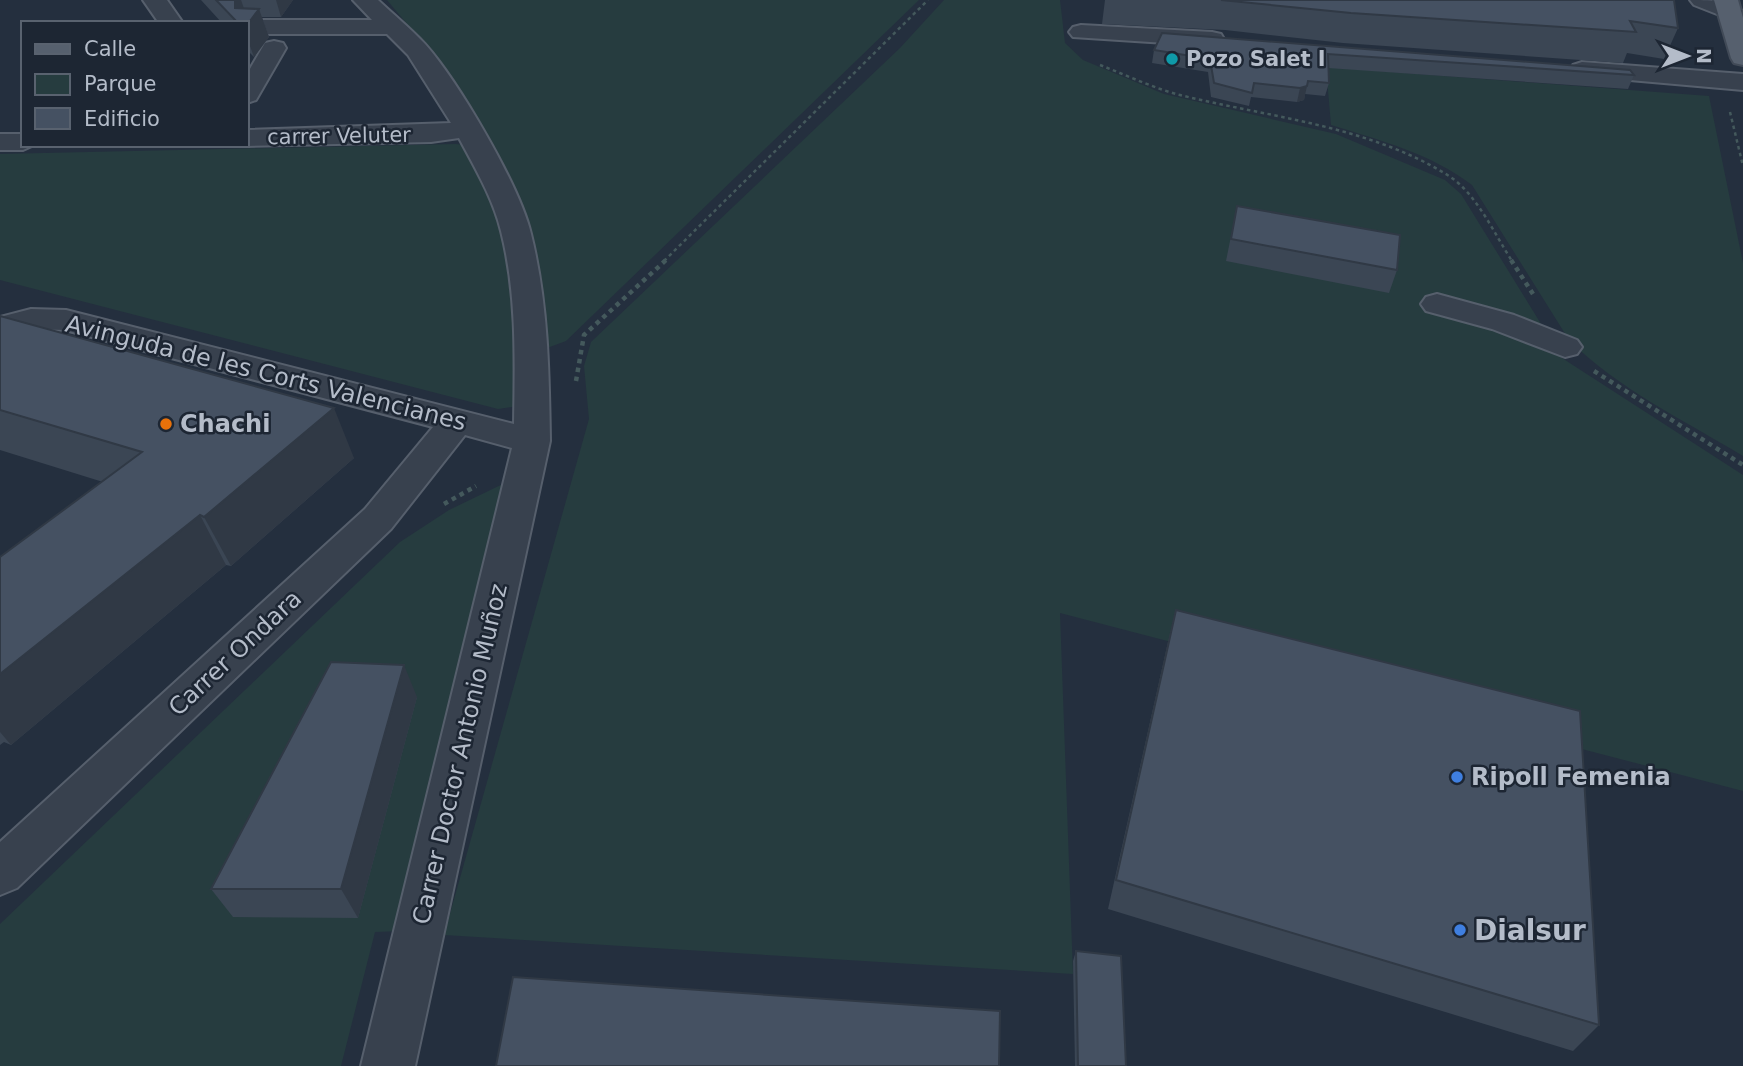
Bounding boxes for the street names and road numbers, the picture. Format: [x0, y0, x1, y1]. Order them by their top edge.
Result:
street label: carrer Veluter [267, 123, 411, 149]
street label: Avinguda de les Corts Valencianes [63, 310, 469, 436]
street label: Carrer Doctor Antonio Muñoz [407, 581, 513, 927]
street label: Carrer Ondara [163, 584, 307, 722]

